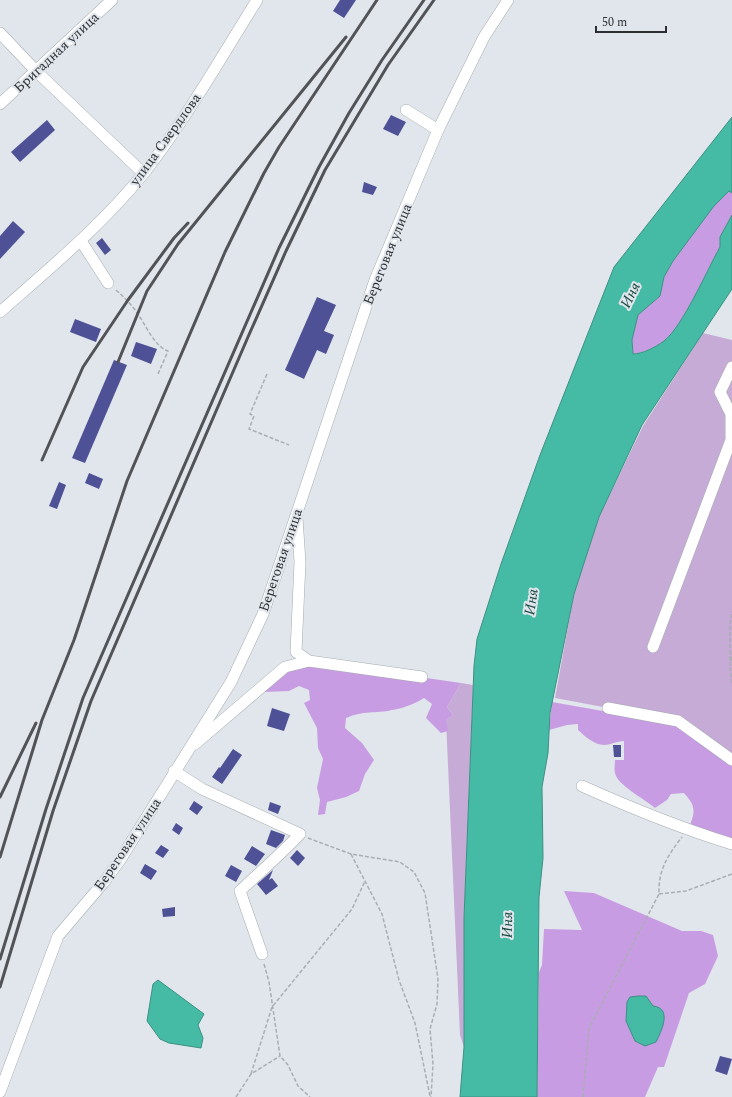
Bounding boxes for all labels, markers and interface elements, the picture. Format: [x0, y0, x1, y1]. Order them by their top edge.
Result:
street label: Бригадная улица [9, 7, 104, 98]
scale bar [596, 8, 666, 34]
text: 50 m [602, 13, 627, 32]
street label: улица Свердлова [124, 89, 206, 191]
street label: Береговая улица [358, 200, 417, 308]
water label: Иня [614, 278, 647, 312]
street label: Береговая улица [253, 506, 308, 615]
water label: Иня [518, 587, 545, 617]
street label: Береговая улица [89, 794, 166, 895]
water label: Иня [496, 912, 519, 938]

